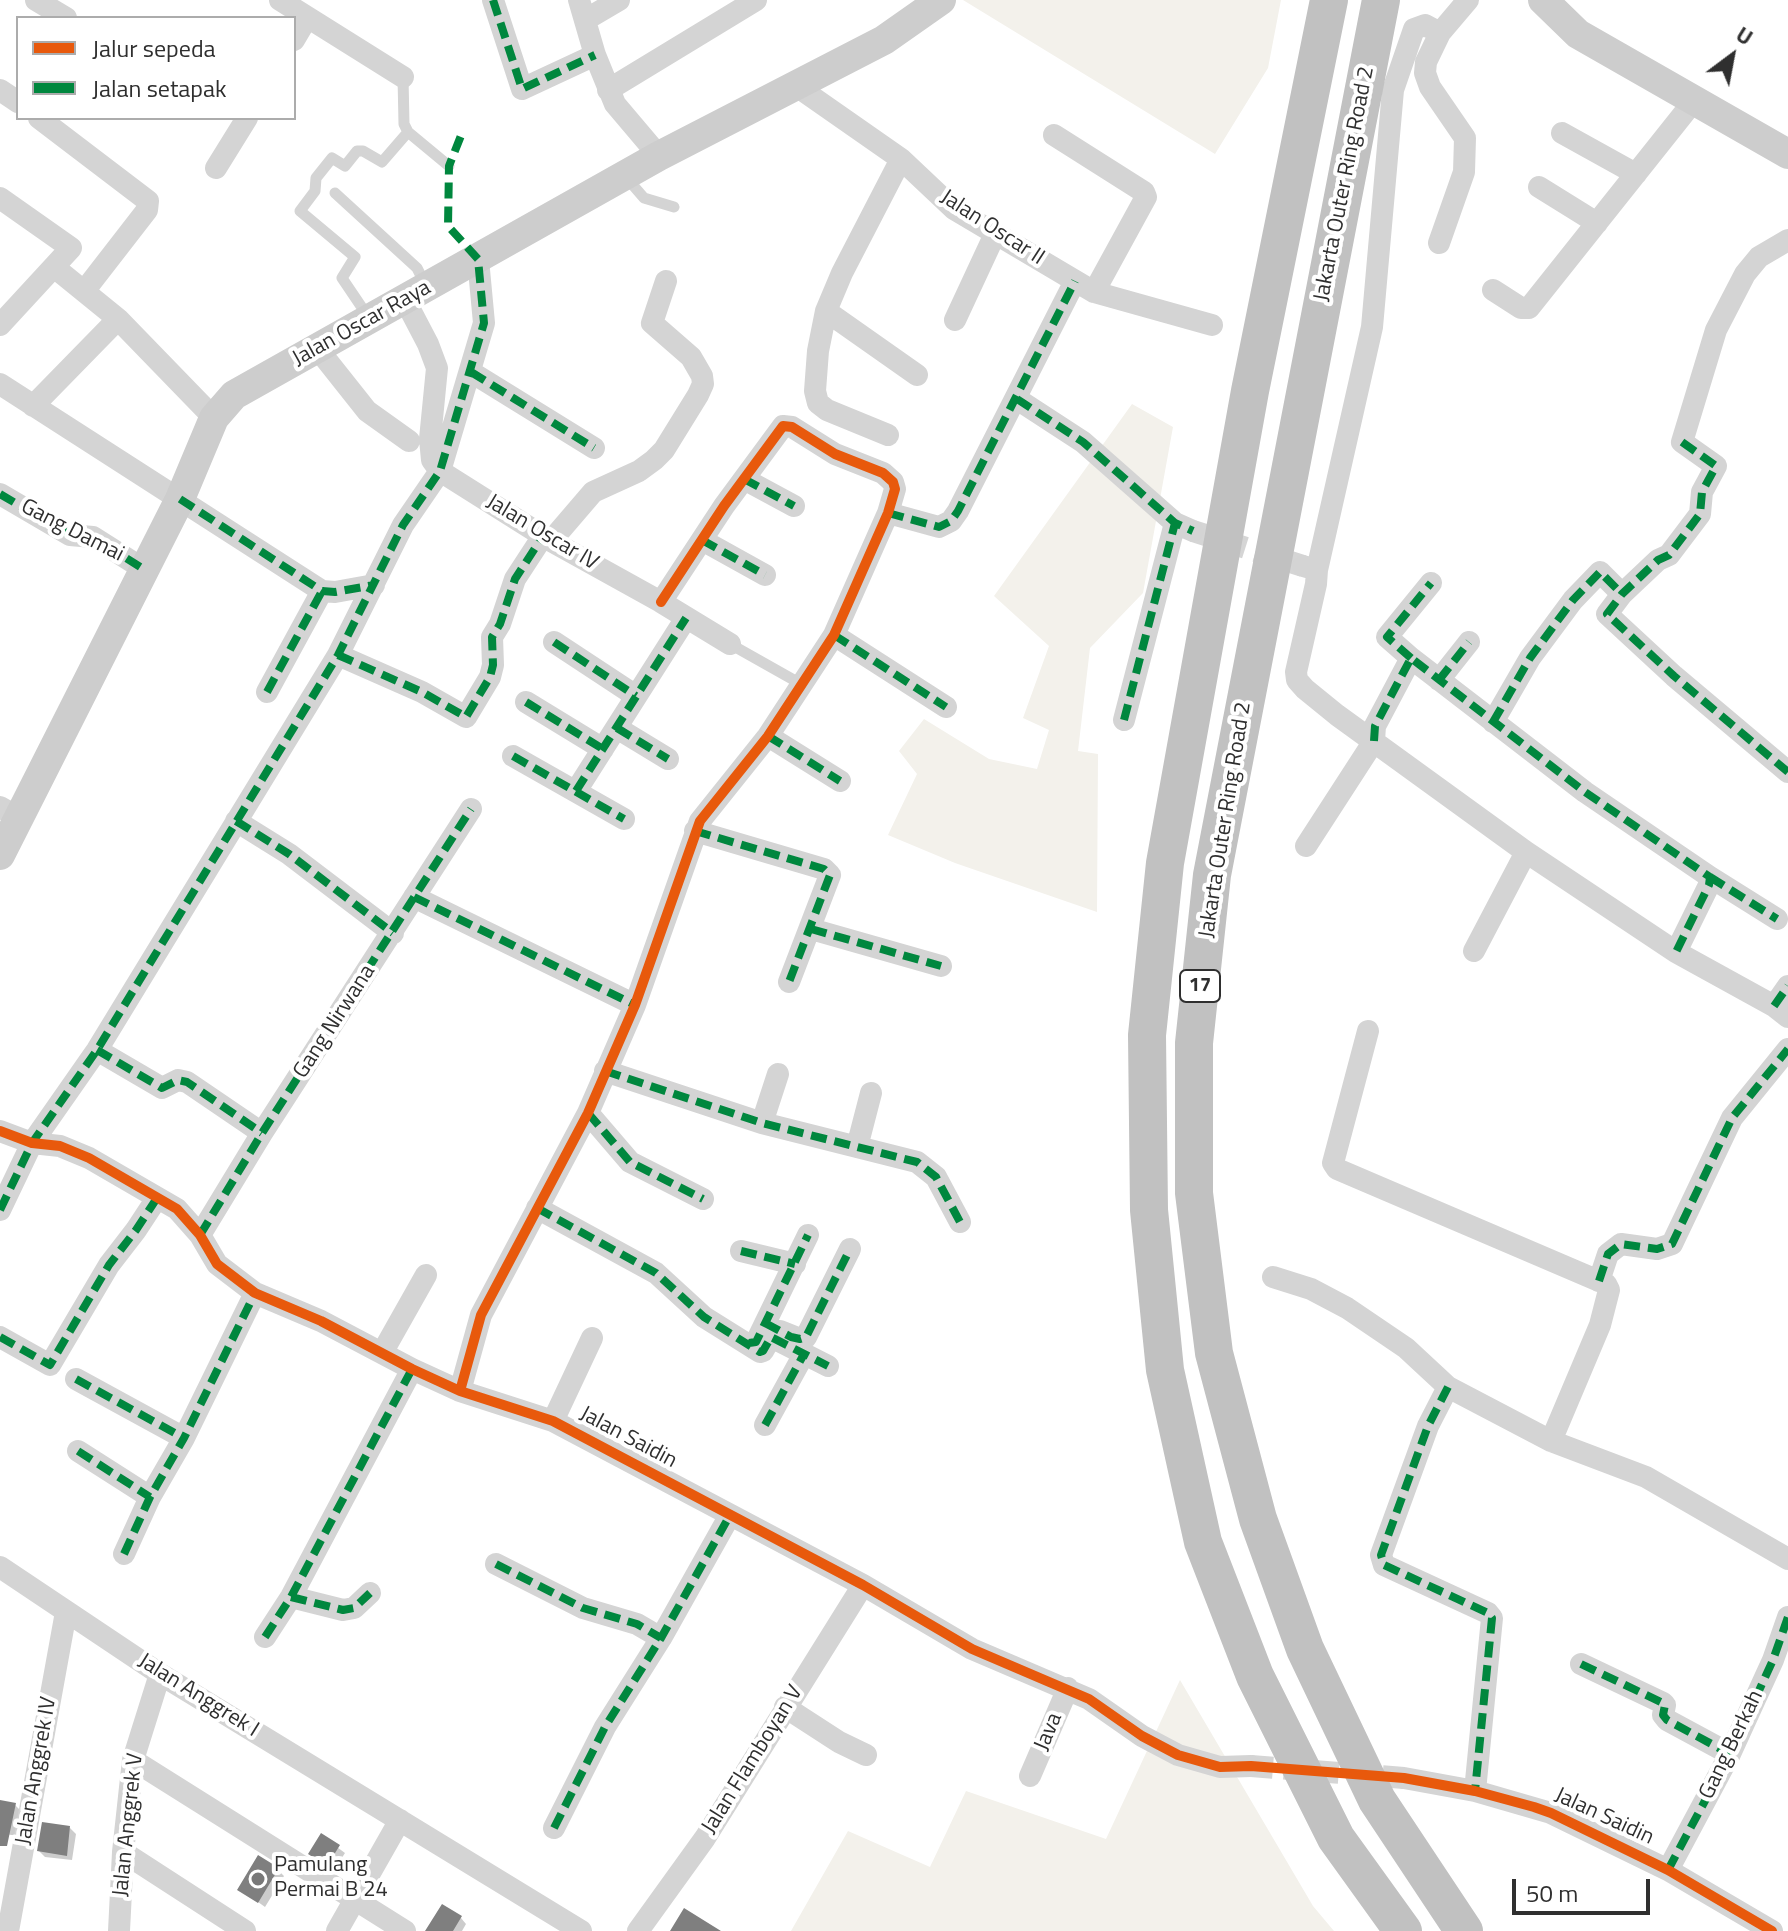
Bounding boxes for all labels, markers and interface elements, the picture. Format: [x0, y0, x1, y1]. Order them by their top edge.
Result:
legend [16, 16, 296, 120]
north arrow [1692, 16, 1772, 96]
text: U [1730, 17, 1760, 54]
text: Jalur sepeda [92, 30, 216, 66]
street label: Jakarta Outer Ring Road 2 [1309, 64, 1381, 304]
text: Jalan setapak [92, 70, 227, 106]
street label: Jalan Oscar II [935, 185, 1049, 271]
street label: Jalan Oscar Raya [288, 275, 436, 373]
street label: Jalan Oscar IV [481, 489, 603, 577]
street label: Gang Damai [16, 494, 128, 568]
street label: Jakarta Outer Ring Road 2 [1194, 700, 1258, 940]
street label: Gang Nirwana [288, 960, 382, 1084]
road number: 17 [1180, 970, 1220, 1002]
street label: Jalan Saidin [575, 1401, 681, 1475]
street label: Jalan Anggrek I [133, 1649, 263, 1743]
street label: Jalan Flamboyan V [697, 1681, 809, 1839]
street label: Gang Berkah [1694, 1686, 1770, 1804]
street label: Jalan Anggrek IV [11, 1695, 63, 1847]
street label: Java [1029, 1709, 1069, 1755]
street label: Jalan Anggrek V [108, 1752, 150, 1898]
street label: Jalan Saidin [1550, 1783, 1658, 1851]
place label: Pamulang Permai B 24 [274, 1853, 388, 1904]
scale bar [1516, 1863, 1654, 1913]
marker: Pamulang Permai B 24 [249, 1870, 267, 1888]
text: 50 m [1526, 1875, 1578, 1911]

